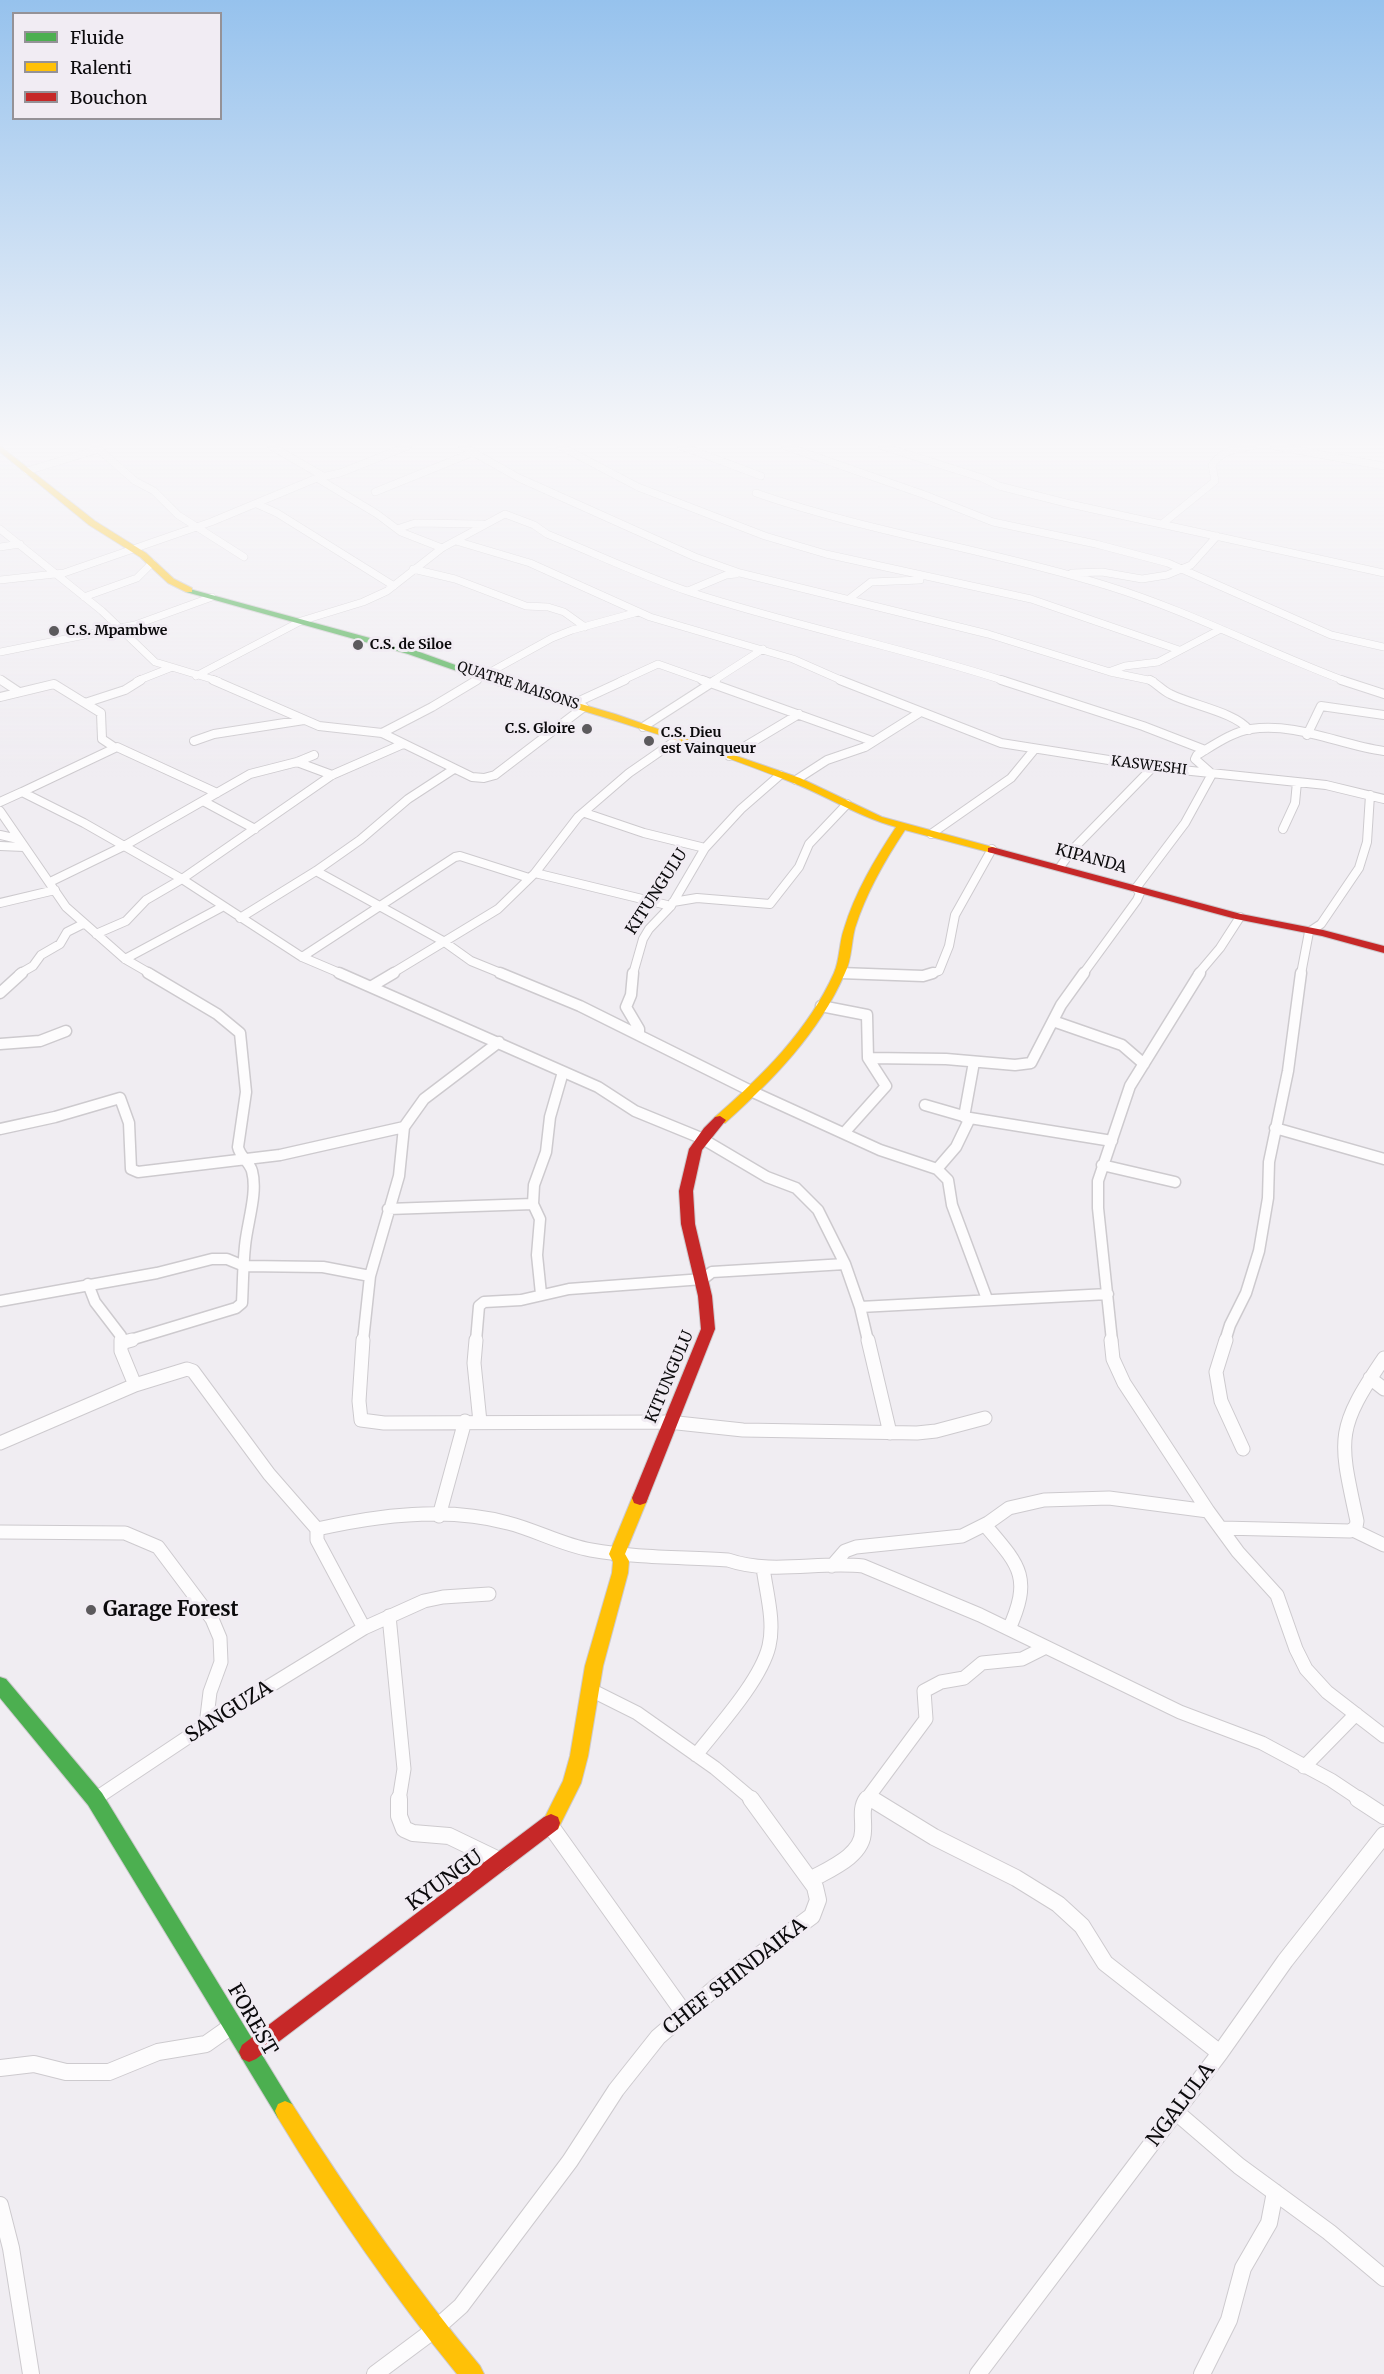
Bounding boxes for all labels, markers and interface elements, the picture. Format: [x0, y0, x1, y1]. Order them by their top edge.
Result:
legend [12, 12, 222, 120]
text: Fluide [70, 26, 124, 49]
text: Ralenti [70, 56, 132, 79]
text: Bouchon [70, 86, 147, 109]
place label: C.S. Mpambwe [66, 623, 167, 639]
marker: C.S. Mpambwe [47, 624, 61, 638]
place label: C.S. de Siloe [370, 637, 452, 653]
marker: C.S. de Siloe [351, 638, 365, 652]
street label: QUATRE MAISONS [455, 658, 581, 714]
place label: C.S. Gloire [505, 721, 575, 737]
marker: C.S. Gloire [580, 722, 594, 736]
place label: C.S. Dieu est Vainqueur [661, 725, 756, 758]
marker: C.S. Dieu est Vainqueur [642, 734, 656, 748]
street label: KASWESHI [1110, 753, 1188, 779]
street label: KIPANDA [1053, 840, 1129, 878]
street label: KITUNGULU [622, 846, 692, 938]
street label: KITUNGULU [642, 1328, 698, 1426]
place label: Garage Forest [103, 1598, 239, 1622]
marker: Garage Forest [84, 1603, 98, 1617]
street label: SANGUZA [181, 1676, 277, 1748]
street label: KYUNGU [402, 1845, 488, 1917]
street label: CHEF SHINDAIKA [659, 1914, 811, 2040]
street label: FOREST [222, 1980, 282, 2060]
street label: NGALULA [1142, 2059, 1220, 2151]

